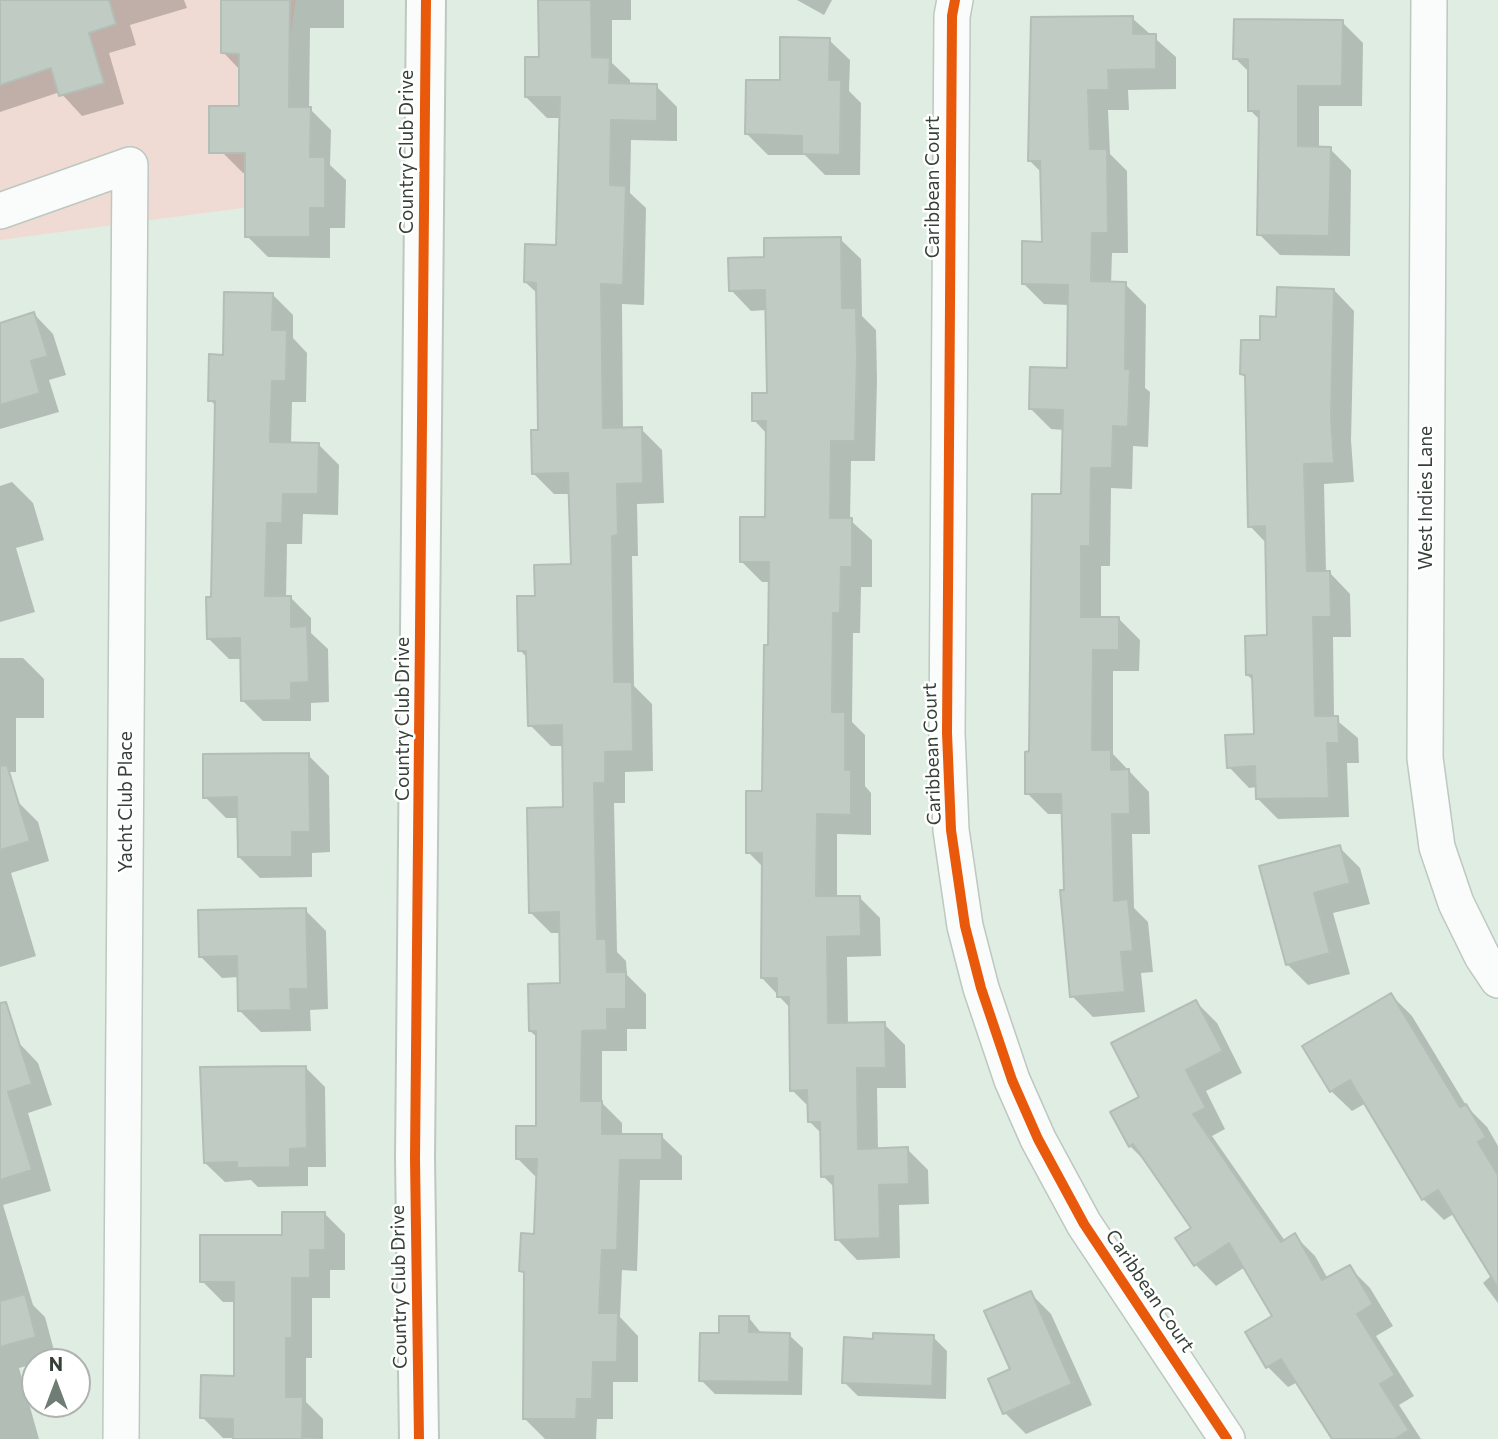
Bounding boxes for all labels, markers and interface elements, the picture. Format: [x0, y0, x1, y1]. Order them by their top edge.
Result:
street label: Country Club Drive [396, 70, 418, 234]
street label: Caribbean Court [922, 116, 944, 258]
street label: West Indies Lane [1415, 426, 1437, 570]
street label: Country Club Drive [392, 637, 414, 801]
street label: Caribbean Court [918, 682, 946, 826]
street label: Yacht Club Place [115, 731, 137, 873]
street label: Country Club Drive [386, 1205, 412, 1369]
street label: Caribbean Court [1101, 1225, 1199, 1357]
north arrow [21, 1348, 91, 1418]
text: N [49, 1352, 63, 1375]

